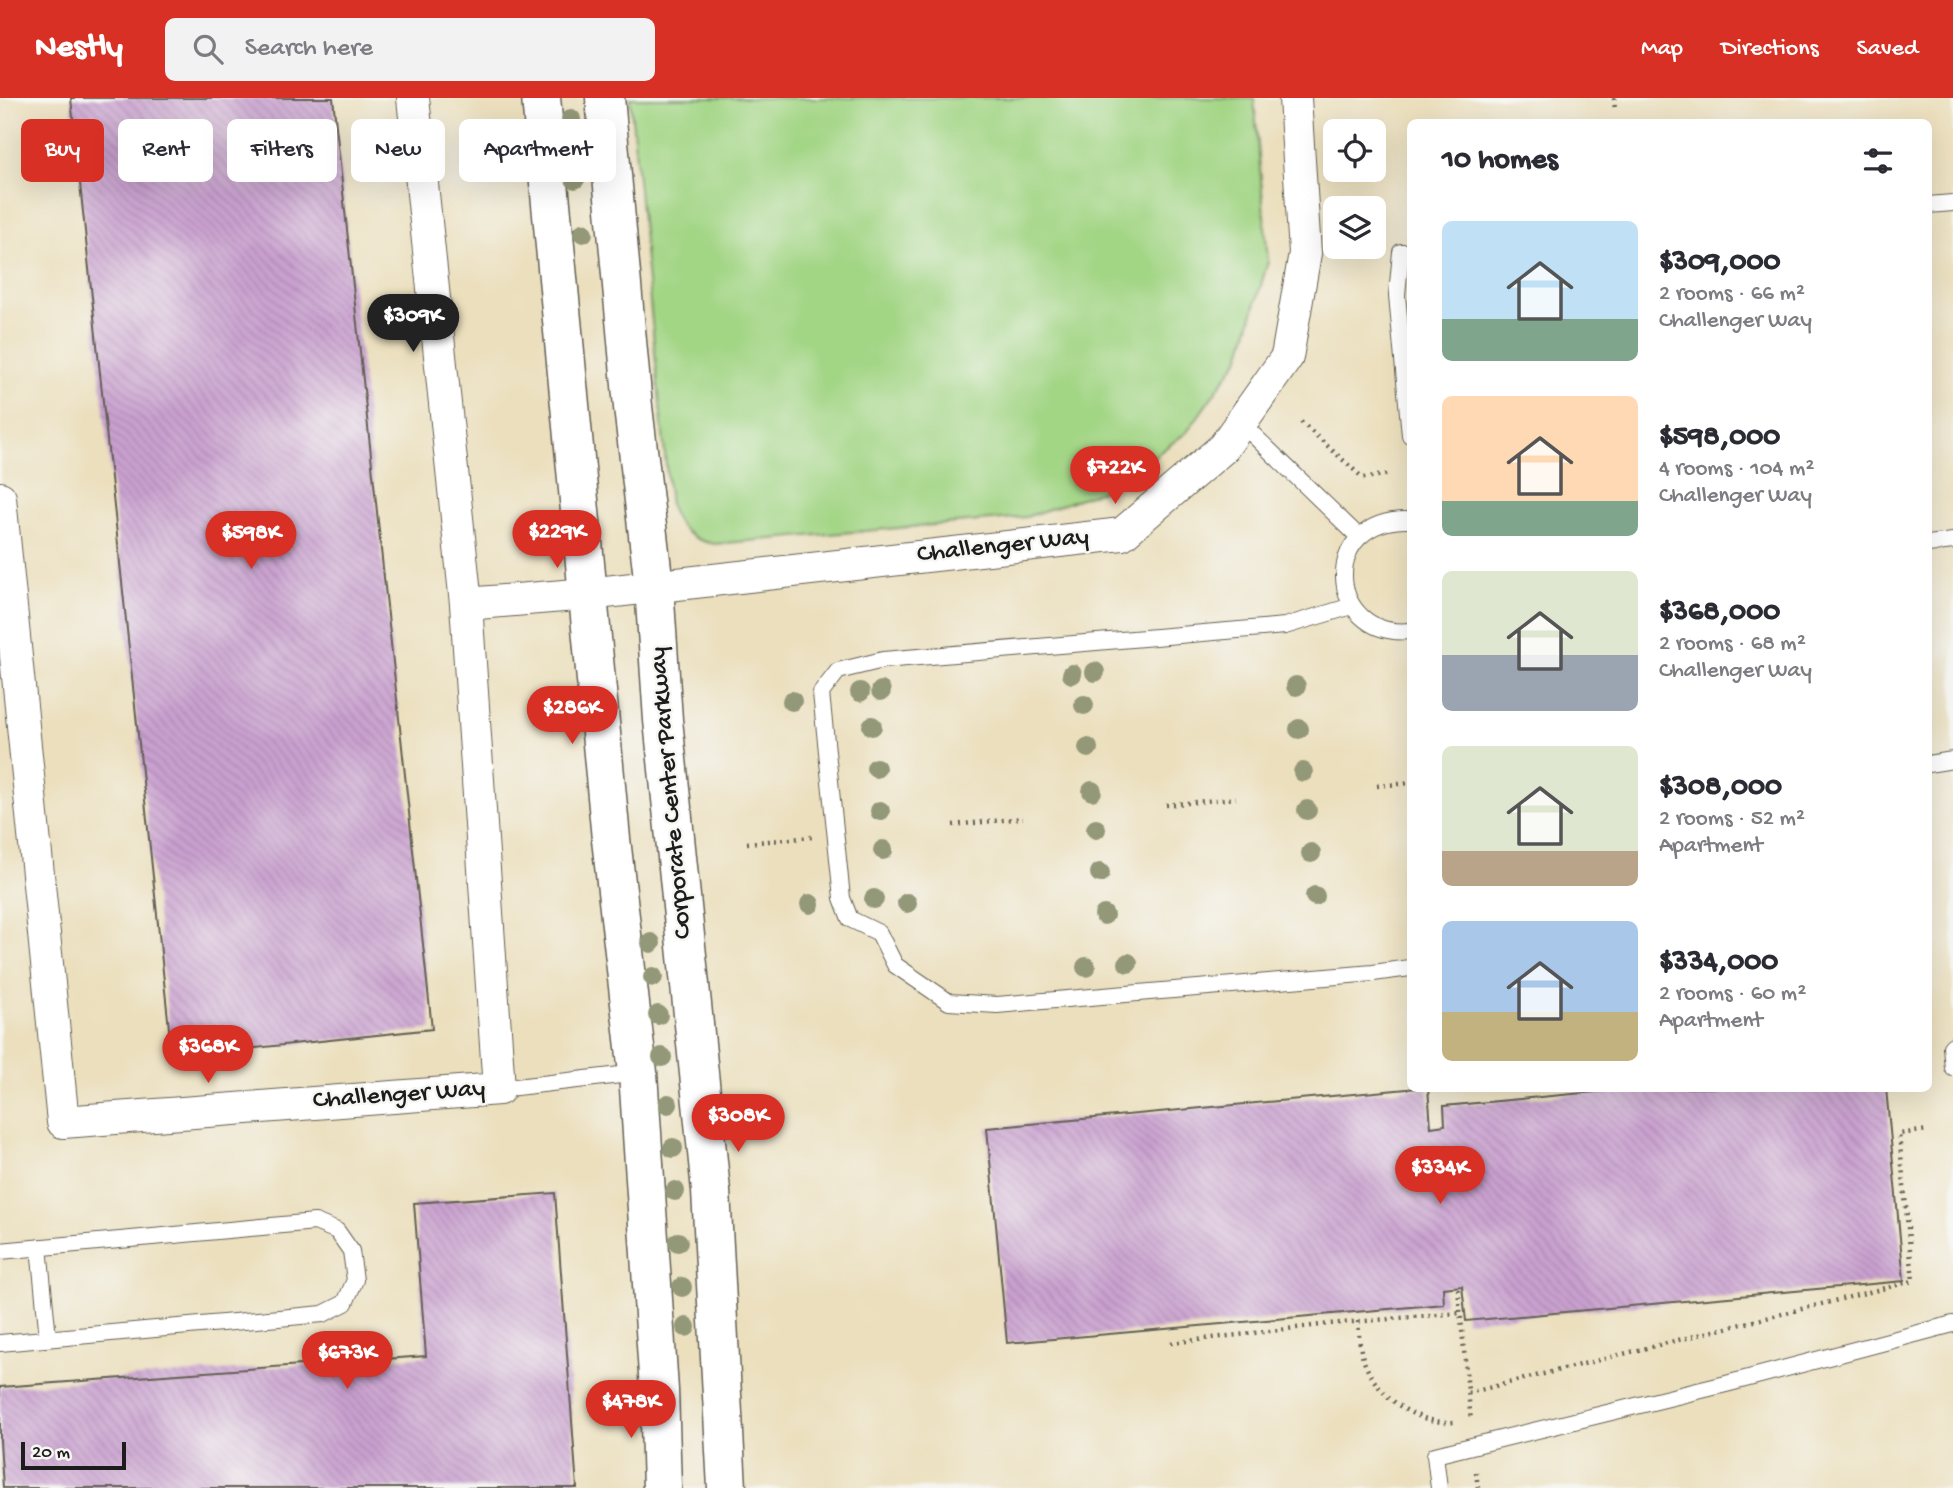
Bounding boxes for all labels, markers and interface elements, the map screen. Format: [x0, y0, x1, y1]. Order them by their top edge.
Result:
search box [165, 18, 655, 81]
text: Nestly [35, 30, 123, 68]
icon: search [189, 30, 227, 68]
text: Search here [245, 34, 373, 65]
text: Map [1641, 35, 1683, 64]
text: Directions [1721, 35, 1819, 64]
text: Saved [1857, 35, 1918, 64]
chip: Buy [21, 119, 104, 182]
chip: Rent [118, 119, 213, 182]
chip: Filters [227, 119, 337, 182]
chip: New [351, 119, 445, 182]
chip: Apartment [459, 119, 616, 182]
map controls [1323, 119, 1386, 259]
button: locate [1323, 119, 1386, 182]
icon: filters [1859, 142, 1897, 180]
text: 10 homes [1442, 144, 1558, 179]
button: layers [1323, 196, 1386, 259]
text: $309,000 [1659, 246, 1781, 281]
icon: home [1498, 249, 1582, 333]
text: 2 rooms · 66 m² [1659, 281, 1805, 308]
pin: $309K [364, 294, 462, 354]
text: $309K [383, 303, 443, 330]
text: Challenger Way [1659, 308, 1812, 335]
text: $598,000 [1659, 421, 1780, 456]
icon: home [1498, 424, 1582, 508]
pin: $722K [1066, 446, 1164, 506]
text: $722K [1086, 455, 1144, 482]
text: 4 rooms · 104 m² [1659, 456, 1814, 483]
text: Challenger Way [1659, 483, 1812, 510]
pin: $229K [508, 510, 606, 570]
pin: $598K [202, 512, 300, 571]
text: $229K [528, 519, 586, 546]
text: $598K [221, 520, 281, 547]
street label: Challenger Way [916, 523, 1091, 571]
text: $368,000 [1659, 596, 1780, 631]
icon: home [1498, 599, 1582, 683]
text: 2 rooms · 68 m² [1659, 631, 1806, 658]
street label: Corporate Center Parkway [644, 645, 700, 940]
text: Challenger Way [1659, 658, 1812, 685]
pin: $286K [523, 686, 621, 746]
text: $286K [543, 695, 601, 722]
text: $308,000 [1659, 771, 1782, 806]
icon: home [1498, 774, 1582, 858]
text: 2 rooms · 52 m² [1659, 806, 1805, 833]
text: Apartment [1659, 833, 1763, 860]
text: $334,000 [1659, 946, 1778, 981]
icon: home [1498, 949, 1582, 1033]
text: 2 rooms · 60 m² [1659, 981, 1806, 1008]
text: Apartment [1659, 1008, 1763, 1035]
pin: $368K [159, 1026, 257, 1085]
text: $368K [178, 1034, 238, 1061]
street label: Challenger Way [312, 1075, 486, 1117]
pin: $308K [689, 1094, 787, 1154]
text: $308K [708, 1103, 768, 1130]
pin: $334K [1391, 1146, 1489, 1206]
text: $334K [1411, 1155, 1469, 1182]
pin: $673K [298, 1332, 396, 1391]
text: $673K [318, 1340, 376, 1367]
pin: $478K [582, 1380, 680, 1440]
text: $478K [602, 1389, 660, 1416]
scale bar [21, 1439, 126, 1471]
text: 20 m [32, 1442, 70, 1465]

